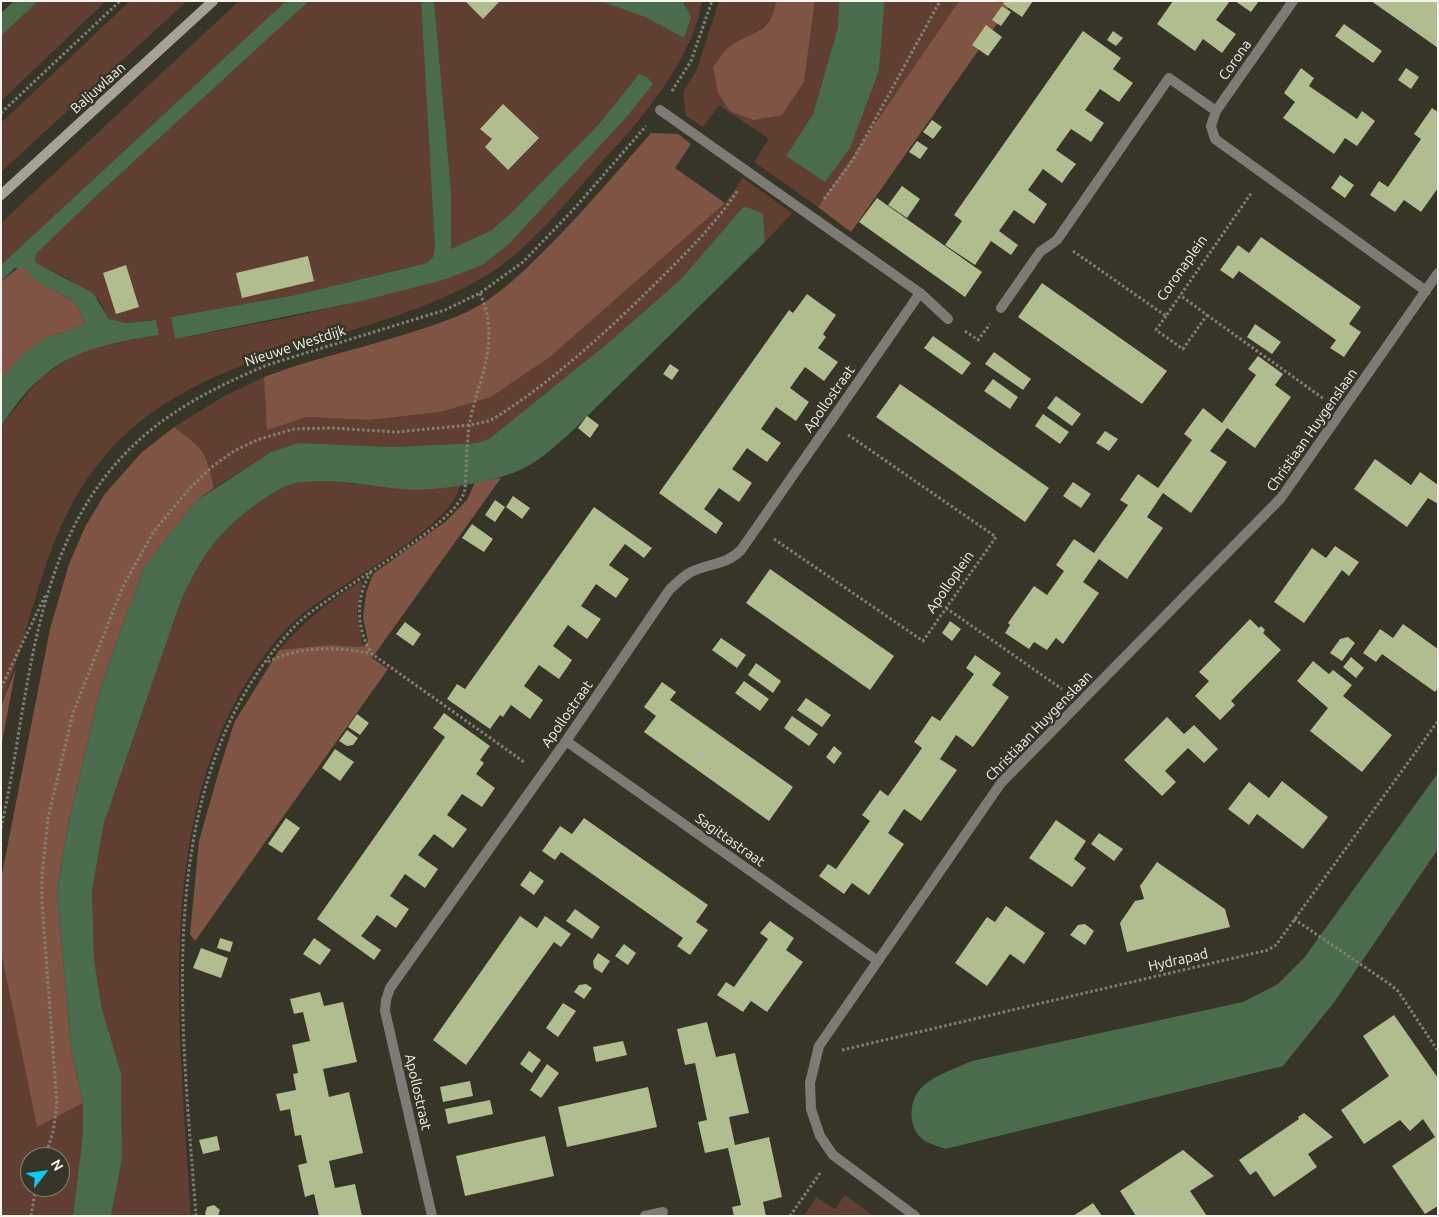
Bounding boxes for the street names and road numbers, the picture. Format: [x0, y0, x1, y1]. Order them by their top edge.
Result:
street label: Corona [1215, 37, 1255, 83]
street label: Baljuwlaan [67, 59, 129, 117]
street label: Coronaplein [1153, 232, 1211, 304]
street label: Nieuwe Westdijk [242, 322, 348, 370]
street label: Apollostraat [800, 362, 858, 436]
street label: Christiaan Huygenslaan [1263, 365, 1361, 495]
street label: Apolloplein [922, 548, 978, 616]
street label: Christiaan Huygenslaan [982, 668, 1096, 784]
street label: Apollostraat [538, 677, 596, 751]
street label: Sagittastraat [692, 810, 768, 870]
street label: Hydrapad [1147, 945, 1209, 975]
street label: Apollostraat [401, 1052, 435, 1132]

